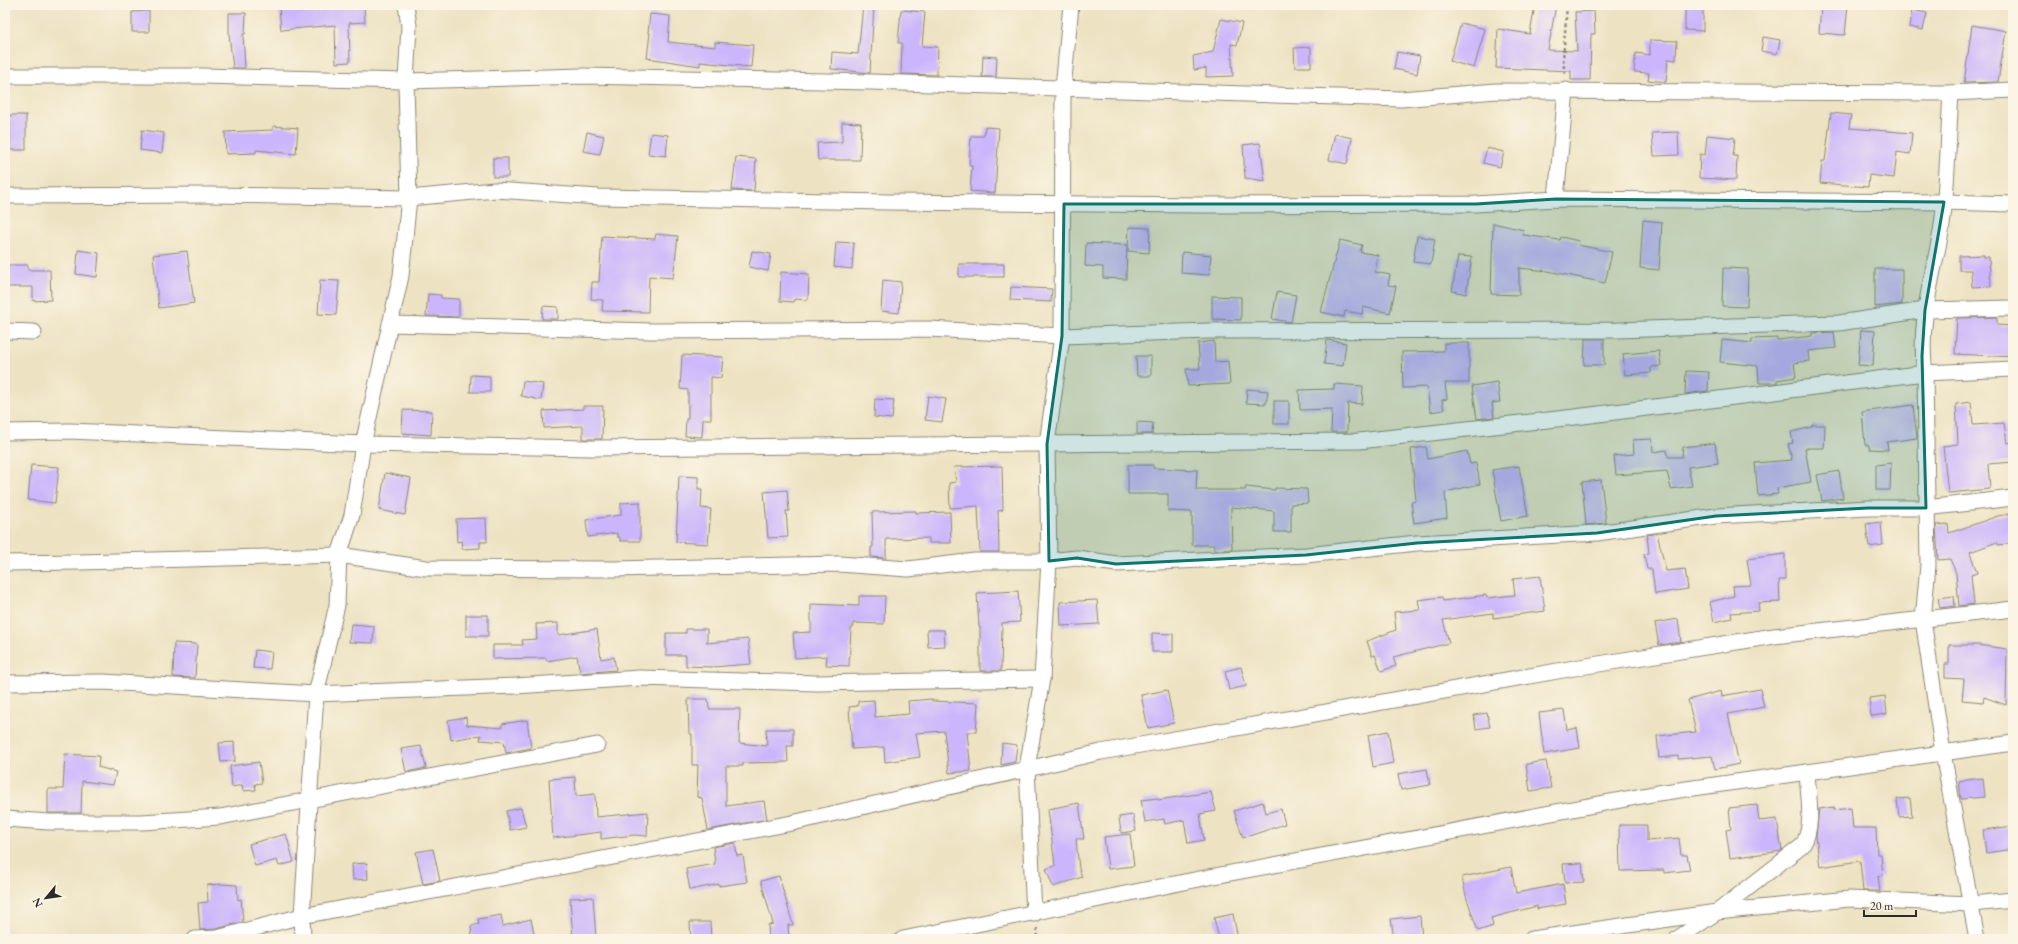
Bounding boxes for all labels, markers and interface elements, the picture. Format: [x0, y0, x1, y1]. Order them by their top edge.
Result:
north arrow [26, 878, 66, 918]
scale bar [1864, 892, 1916, 918]
text: N [29, 895, 46, 910]
text: 20 m [1870, 898, 1894, 914]

